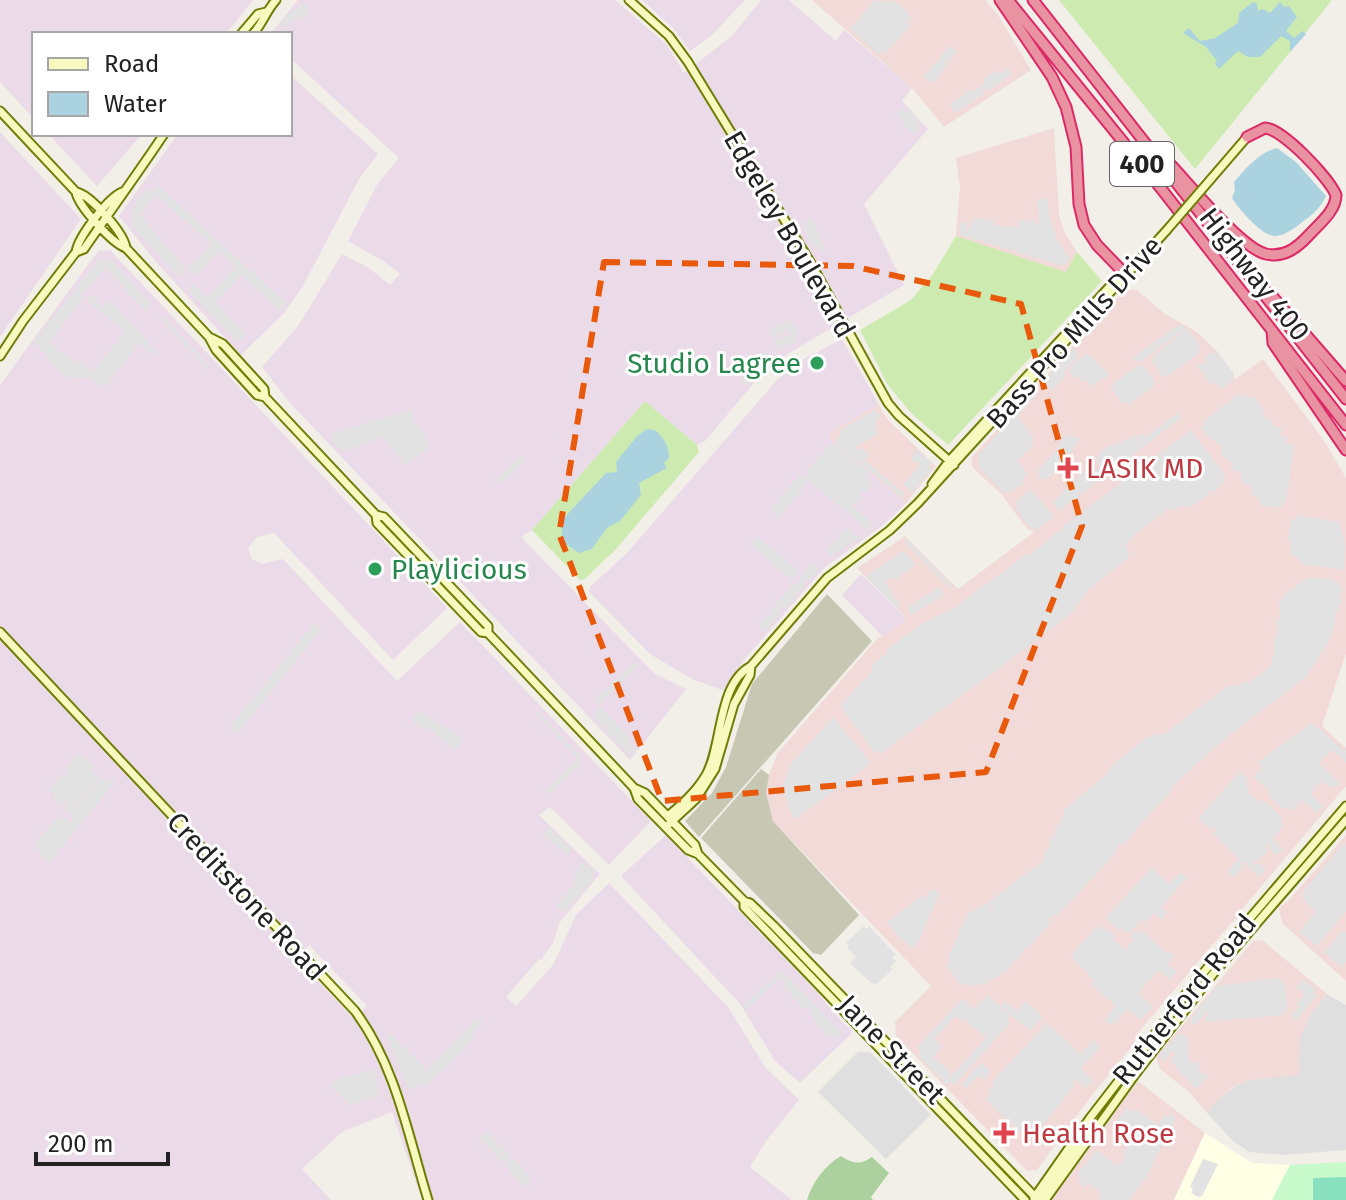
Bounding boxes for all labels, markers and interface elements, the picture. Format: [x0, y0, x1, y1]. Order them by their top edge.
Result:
legend [32, 32, 292, 136]
text: Road [104, 50, 159, 78]
text: Water [104, 90, 168, 118]
street label: Edgeley Boulevard [717, 125, 862, 343]
road number: 400 [1110, 142, 1174, 186]
street label: Highway 400 [1192, 201, 1317, 347]
street label: Bass Pro Mills Drive [979, 230, 1169, 435]
place label: Studio Lagree [627, 347, 801, 380]
marker: Studio Lagree [808, 354, 826, 372]
place label: LASIK MD [1086, 452, 1203, 485]
marker: LASIK MD [1057, 457, 1079, 479]
place label: Playlicious [391, 553, 527, 586]
marker: Playlicious [366, 560, 384, 578]
street label: Creditstone Road [160, 805, 333, 987]
street label: Rutherford Road [1105, 907, 1263, 1091]
street label: Jane Street [832, 988, 952, 1111]
scale bar [36, 1116, 168, 1166]
place label: Health Rose [1022, 1117, 1174, 1150]
marker: Health Rose [993, 1122, 1015, 1144]
text: 200 m [48, 1130, 114, 1158]

